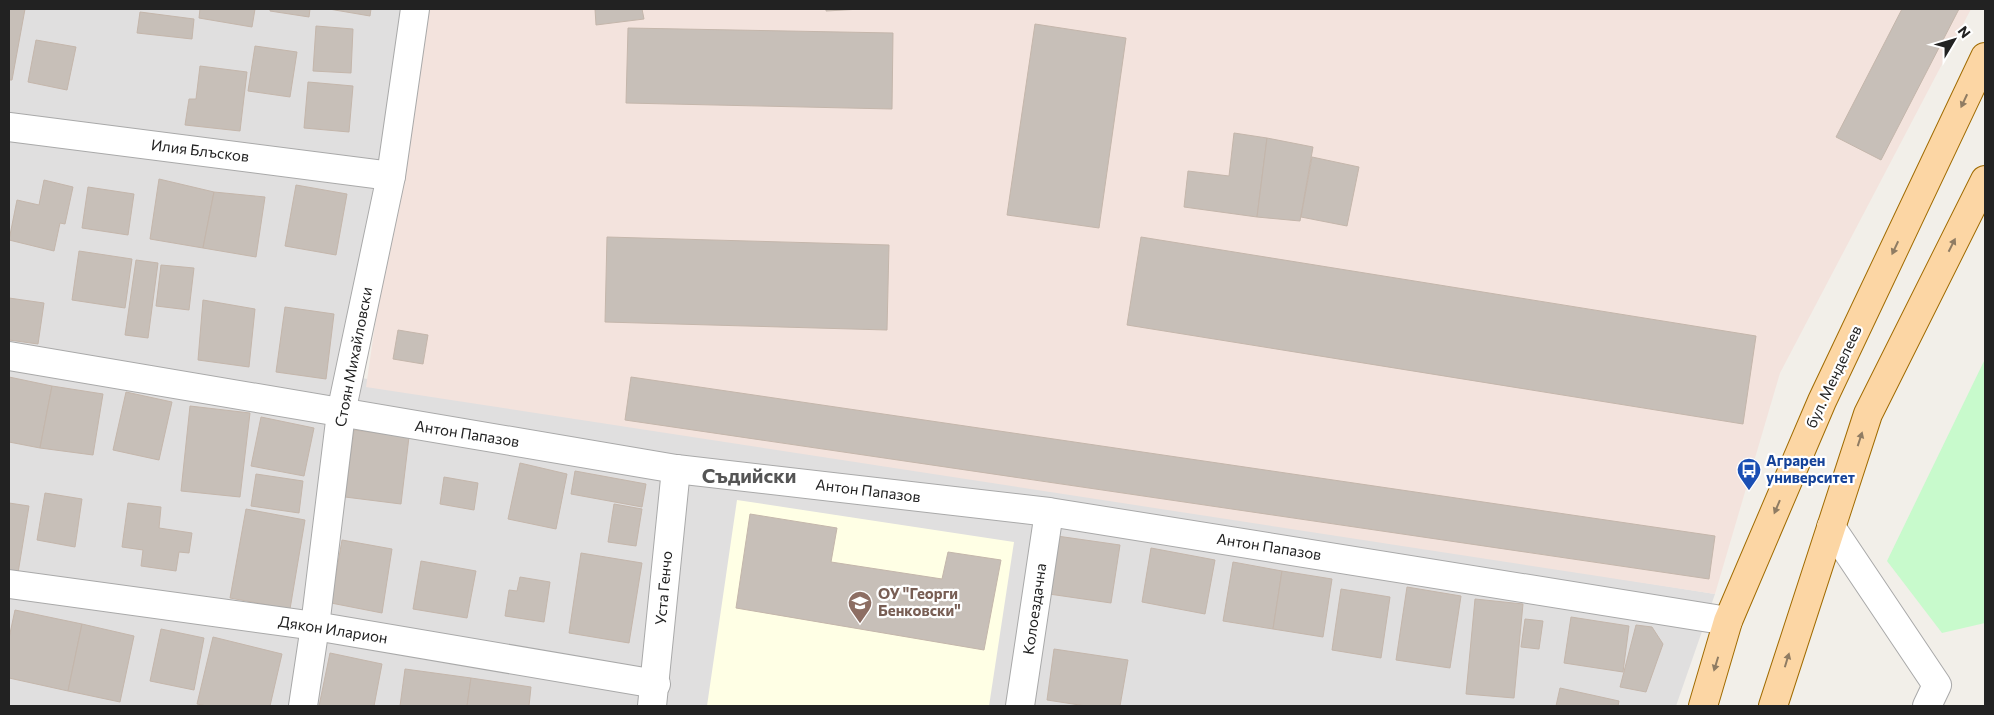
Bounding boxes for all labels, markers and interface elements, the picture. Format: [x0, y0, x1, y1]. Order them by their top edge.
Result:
north arrow [1929, 15, 1979, 65]
text: N [1955, 22, 1975, 41]
one-way arrow [1960, 94, 1968, 108]
street label: Илия Блъсков [150, 135, 250, 165]
one-way arrow [1949, 238, 1957, 252]
one-way arrow [1890, 241, 1898, 255]
street label: Стоян Михайловски [331, 285, 375, 428]
street label: бул. Менделеев [1801, 322, 1865, 431]
street label: Антон Папазов [414, 416, 521, 450]
one-way arrow [1856, 431, 1864, 446]
place label: Аграрен университет [1766, 451, 1855, 486]
bus stop icon: Аграрен университет [1736, 457, 1762, 491]
district label: Съдийски [702, 463, 796, 487]
street label: Антон Папазов [815, 475, 922, 505]
one-way arrow [1772, 500, 1780, 514]
street label: Антон Папазов [1216, 529, 1323, 563]
street label: Уста Генчо [651, 550, 675, 626]
street label: Колоездачна [1019, 562, 1049, 656]
place label: ОУ "Георги Бенковски" [878, 584, 961, 619]
school or university icon: ОУ "Георги Бенковски" [847, 590, 873, 624]
street label: Дякон Иларион [277, 611, 389, 647]
one-way arrow [1784, 652, 1792, 667]
one-way arrow [1711, 656, 1719, 671]

